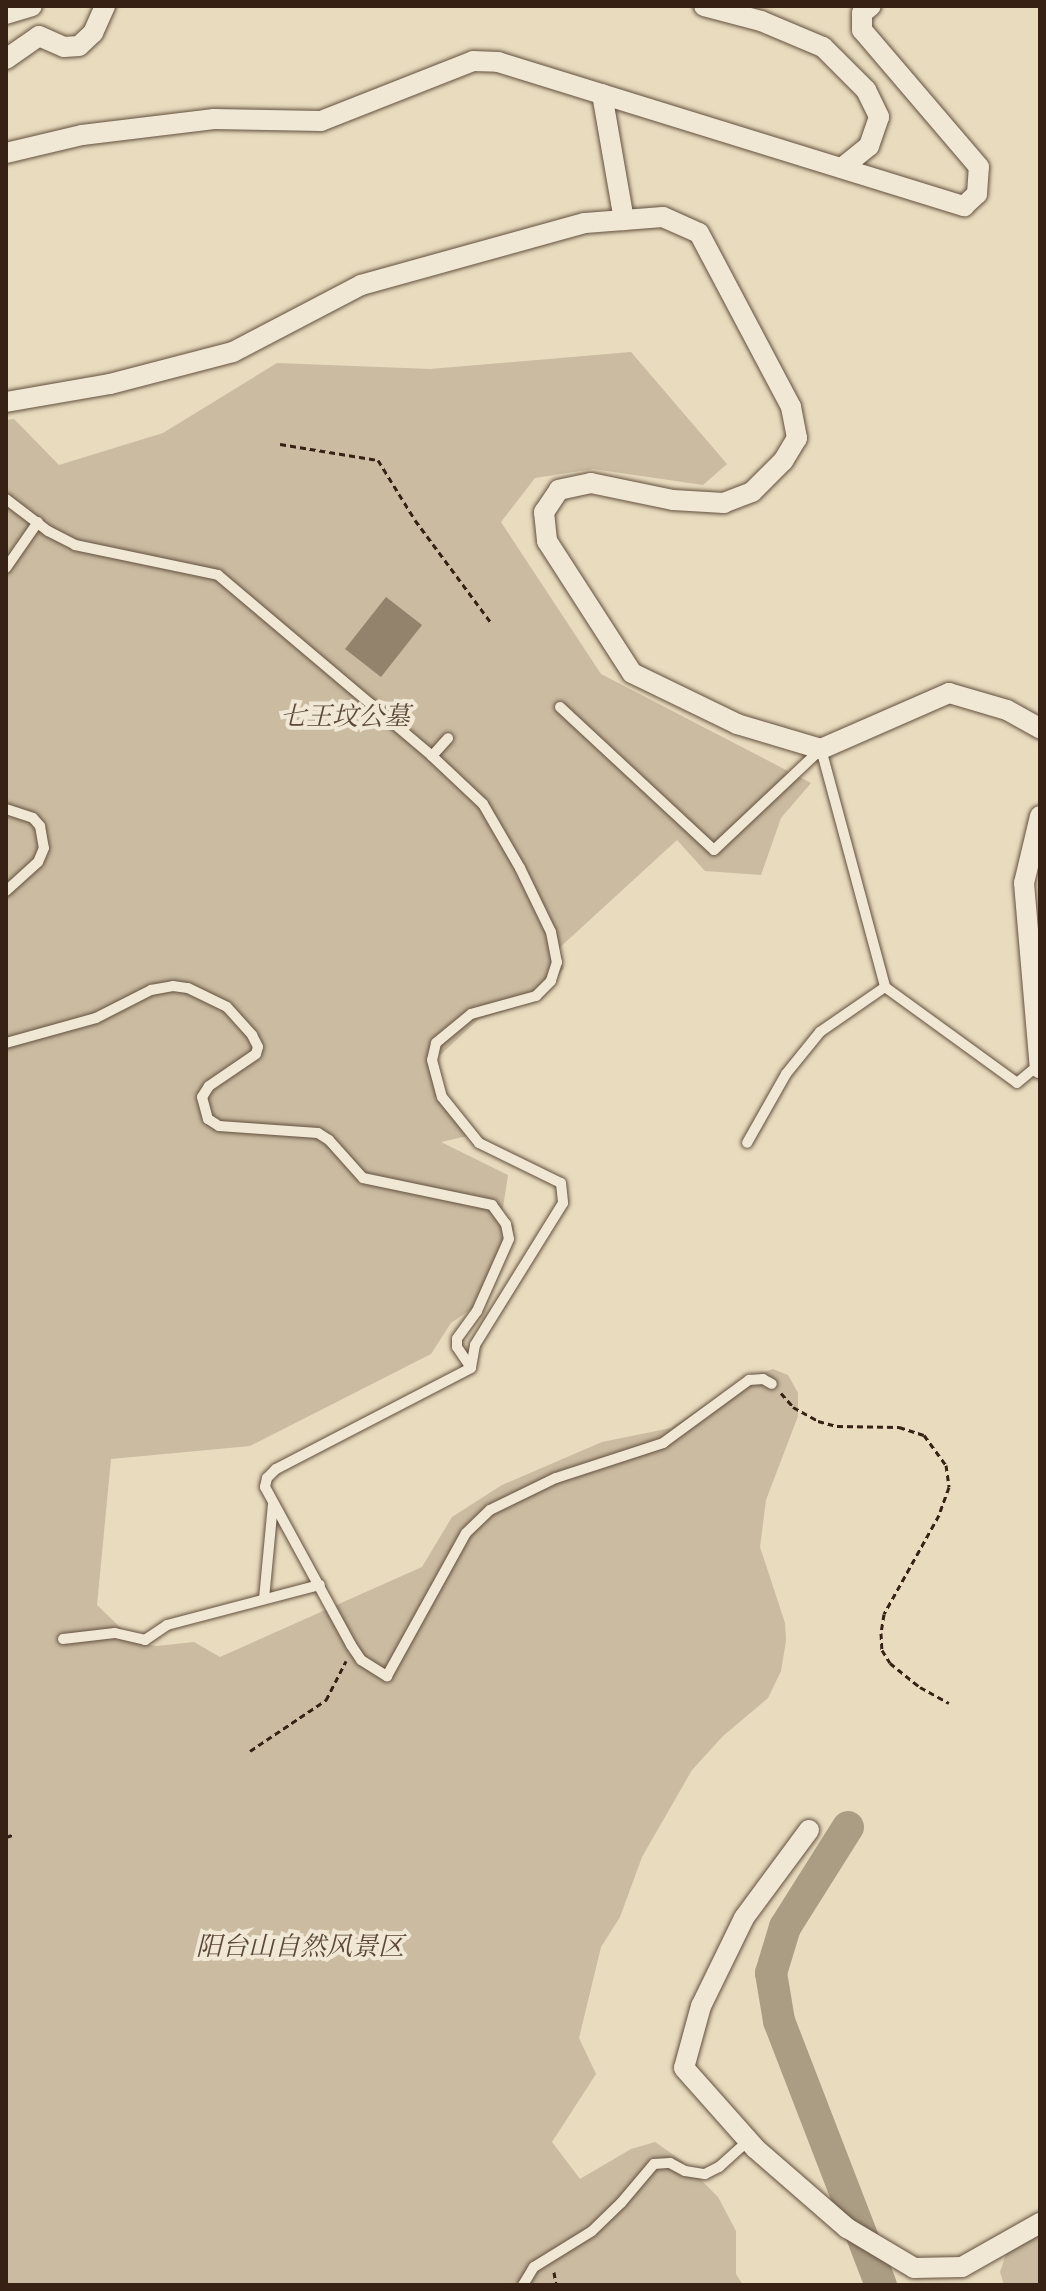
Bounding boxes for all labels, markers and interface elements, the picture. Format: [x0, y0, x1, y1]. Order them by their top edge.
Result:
park label: 七王坟公墓 [280, 702, 410, 734]
park label: 阳台山自然风景区 [196, 1932, 404, 1964]

